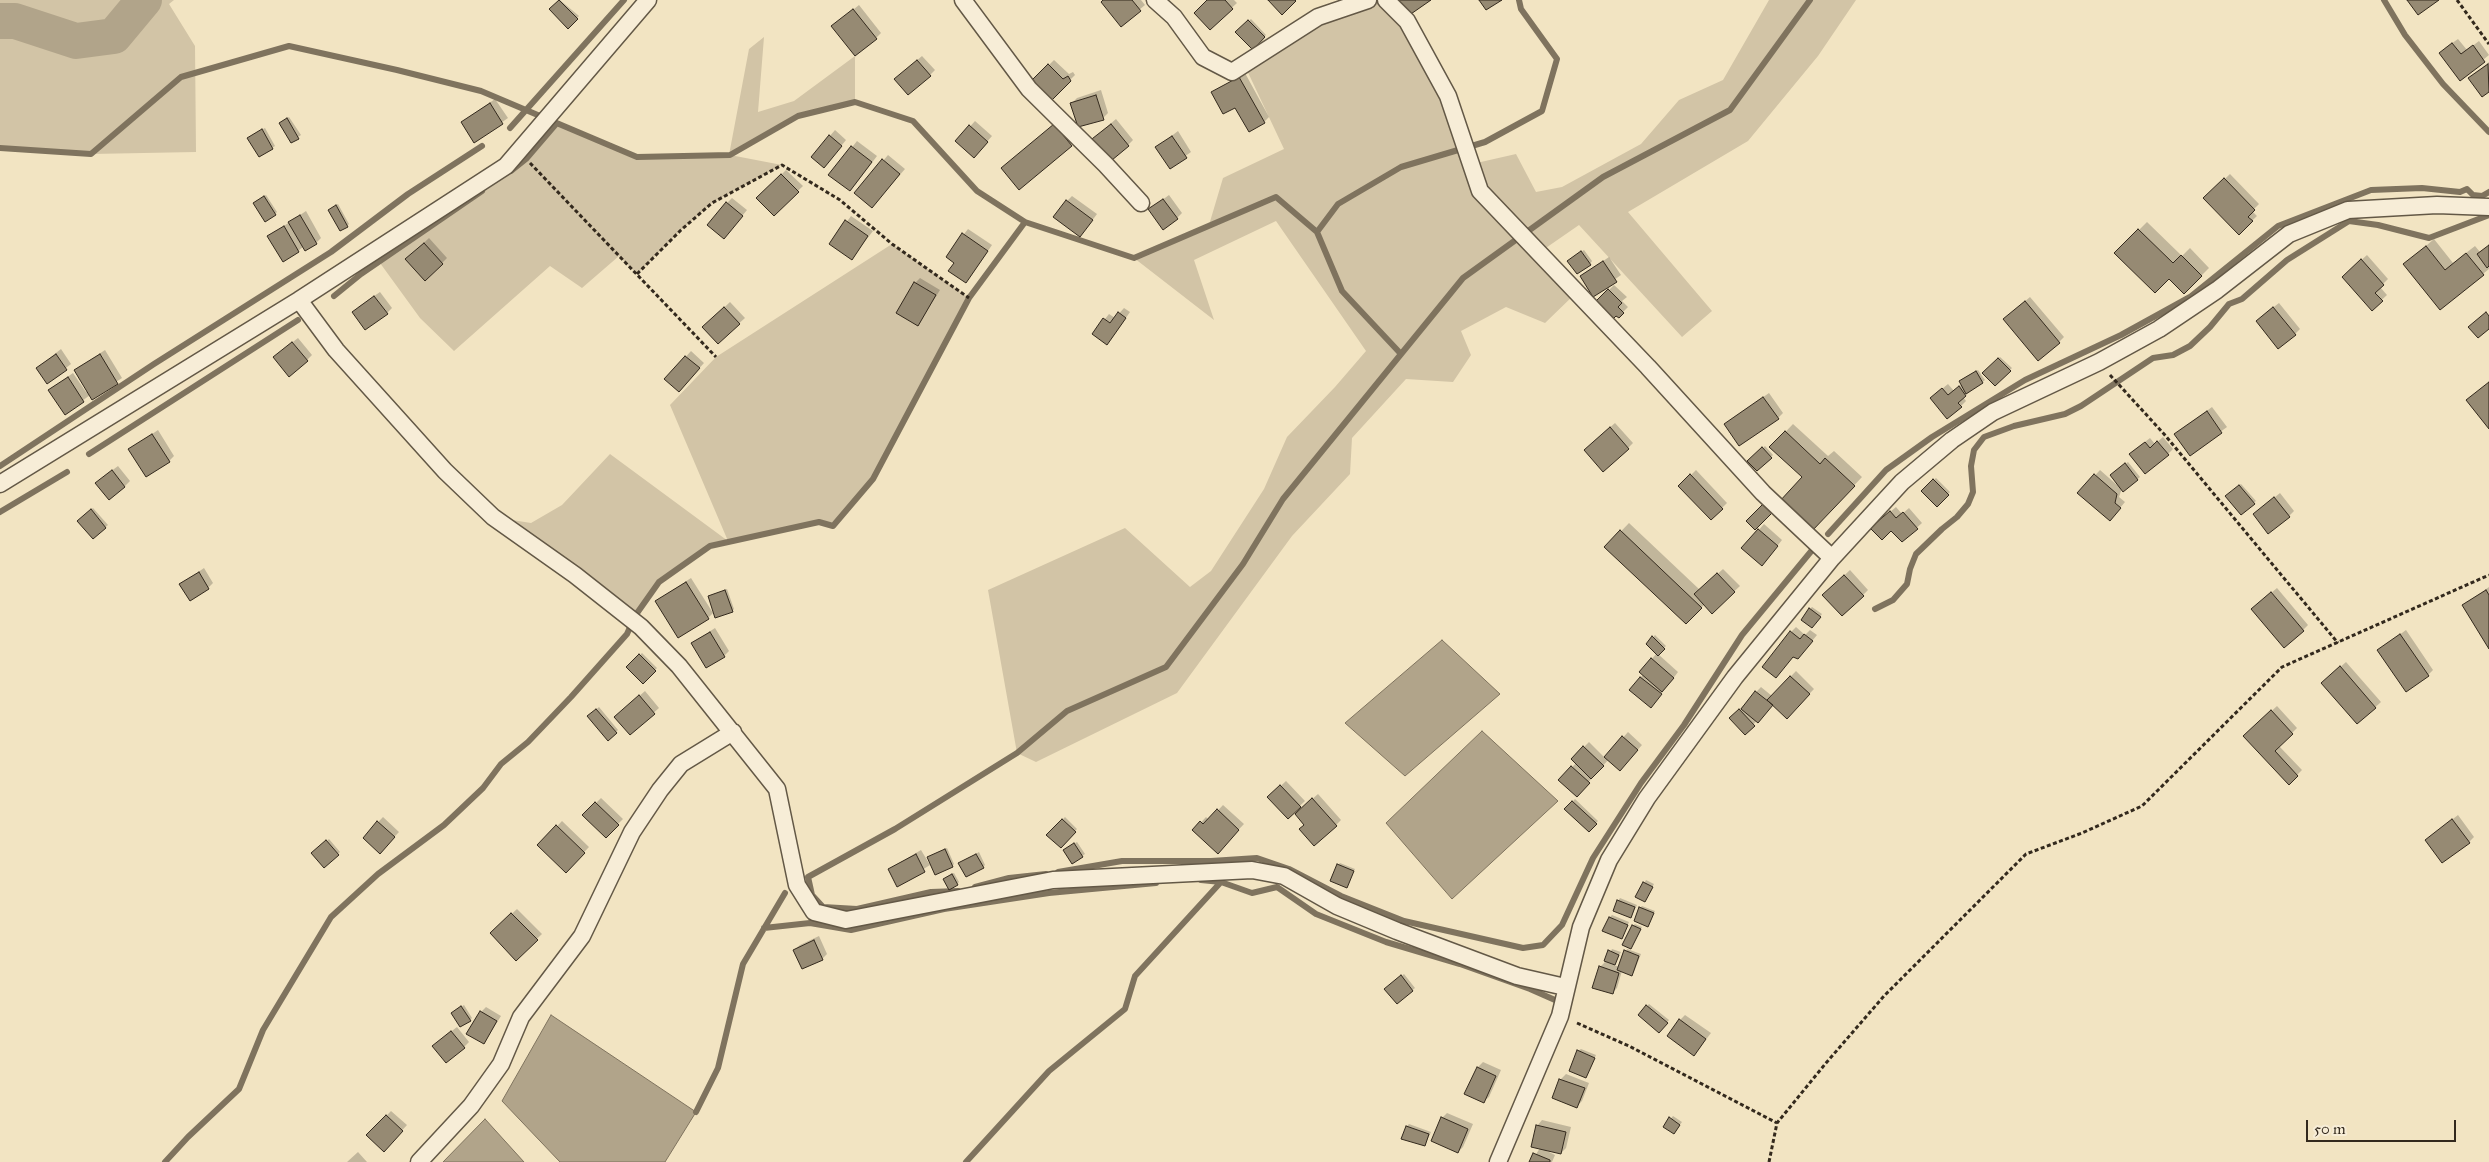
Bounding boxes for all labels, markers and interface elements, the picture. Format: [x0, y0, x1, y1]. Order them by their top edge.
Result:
scale bar [2309, 1110, 2459, 1142]
text: 50 m [2314, 1120, 2346, 1138]

